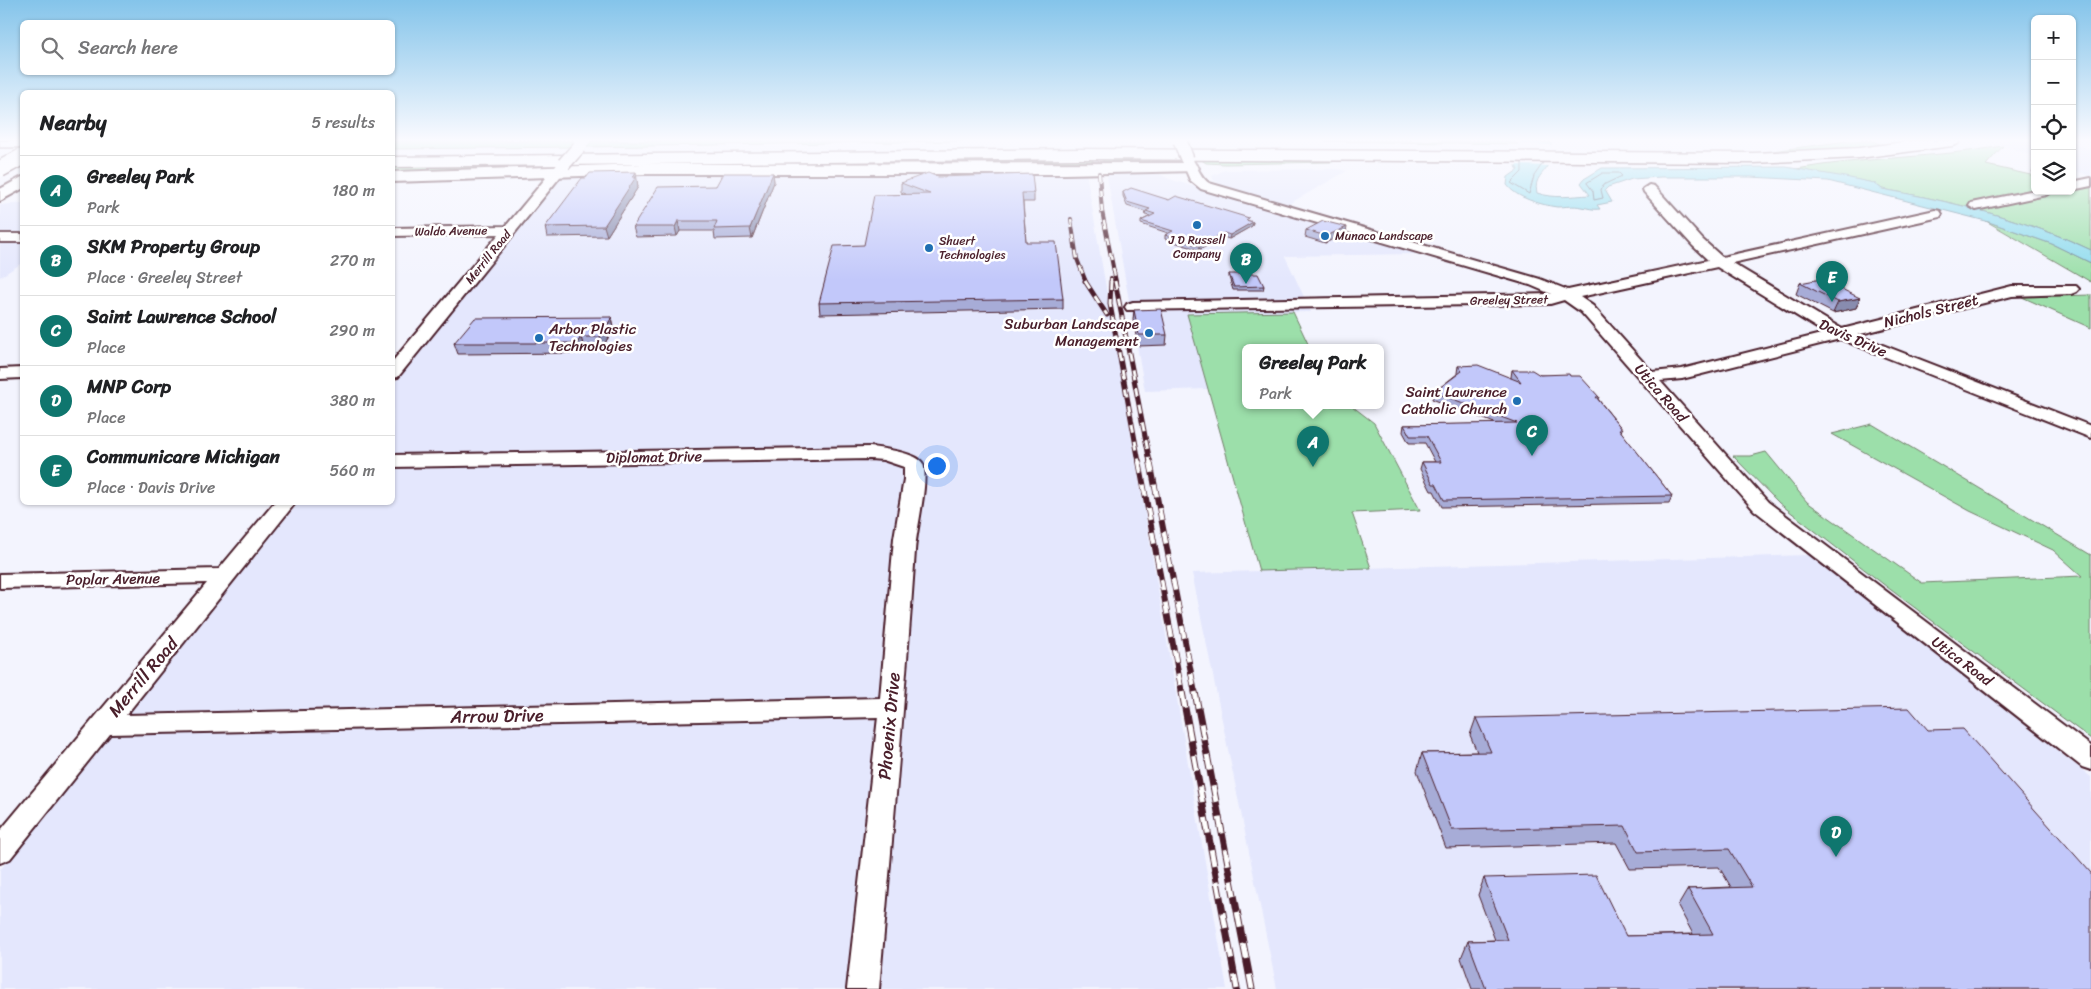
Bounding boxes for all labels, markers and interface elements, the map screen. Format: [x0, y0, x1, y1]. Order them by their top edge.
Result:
map controls [2031, 15, 2076, 195]
button: + [2031, 15, 2076, 60]
search box [20, 20, 395, 75]
text: Search here [78, 31, 178, 64]
icon: search [38, 34, 66, 62]
button: − [2031, 60, 2076, 105]
text: Nearby [40, 104, 106, 142]
button: locate [2031, 105, 2076, 150]
text: 5 results [311, 108, 375, 137]
button: layers [2031, 150, 2076, 195]
text: Greeley Park [87, 160, 194, 193]
text: A [51, 176, 61, 205]
text: 180 m [332, 176, 375, 205]
text: Park [87, 193, 120, 222]
street label: Waldo Avenue [415, 219, 487, 243]
marker: J D Russell Company [1191, 219, 1203, 231]
street label: Merrill Road [459, 224, 517, 289]
place label: Munaco Landscape [1335, 225, 1433, 247]
place label: J D Russell Company [1168, 229, 1226, 265]
text: SKM Property Group [87, 230, 260, 263]
place label: Shuert Technologies [939, 230, 1006, 266]
marker: Munaco Landscape [1319, 230, 1331, 242]
marker: Shuert Technologies [923, 242, 935, 254]
pin: B [1230, 243, 1262, 284]
text: B [51, 246, 61, 275]
text: 270 m [330, 246, 375, 275]
pin: E [1816, 261, 1848, 302]
text: Place · Greeley Street [87, 263, 242, 292]
street label: Nichols Street [1881, 287, 1981, 335]
street label: Greeley Street [1470, 288, 1549, 312]
text: Saint Lawrence School [87, 300, 276, 333]
place label: Suburban Landscape Management [1004, 311, 1139, 354]
street label: Davis Drive [1815, 311, 1892, 365]
text: C [51, 316, 61, 345]
text: 290 m [329, 316, 375, 345]
place label: Arbor Plastic Technologies [548, 316, 637, 359]
marker: Suburban Landscape Management [1143, 327, 1155, 339]
marker: Arbor Plastic Technologies [533, 332, 545, 344]
text: Place [87, 333, 126, 362]
popup [1242, 344, 1384, 409]
text: Greeley Park [1259, 346, 1367, 379]
street label: Utica Road [1628, 357, 1695, 429]
text: MNP Corp [87, 370, 171, 403]
text: Park [1259, 379, 1292, 408]
place label: Saint Lawrence Catholic Church [1402, 379, 1507, 422]
text: D [51, 386, 61, 415]
text: 380 m [330, 386, 375, 415]
marker: Saint Lawrence Catholic Church [1511, 395, 1523, 407]
text: Place [87, 403, 126, 432]
pin: C [1516, 415, 1548, 456]
pin: A [1297, 426, 1329, 467]
text: Communicare Michigan [87, 440, 280, 473]
street label: Diplomat Drive [606, 443, 703, 471]
your location [924, 453, 950, 479]
text: E [52, 456, 60, 485]
text: 560 m [330, 456, 375, 485]
text: Place · Davis Drive [87, 473, 215, 502]
street label: Poplar Avenue [66, 565, 161, 593]
street label: Merrill Road [100, 628, 187, 724]
street label: Utica Road [1926, 629, 1999, 694]
street label: Phoenix Drive [868, 671, 910, 781]
street label: Arrow Drive [449, 699, 544, 733]
pin: D [1820, 816, 1852, 857]

